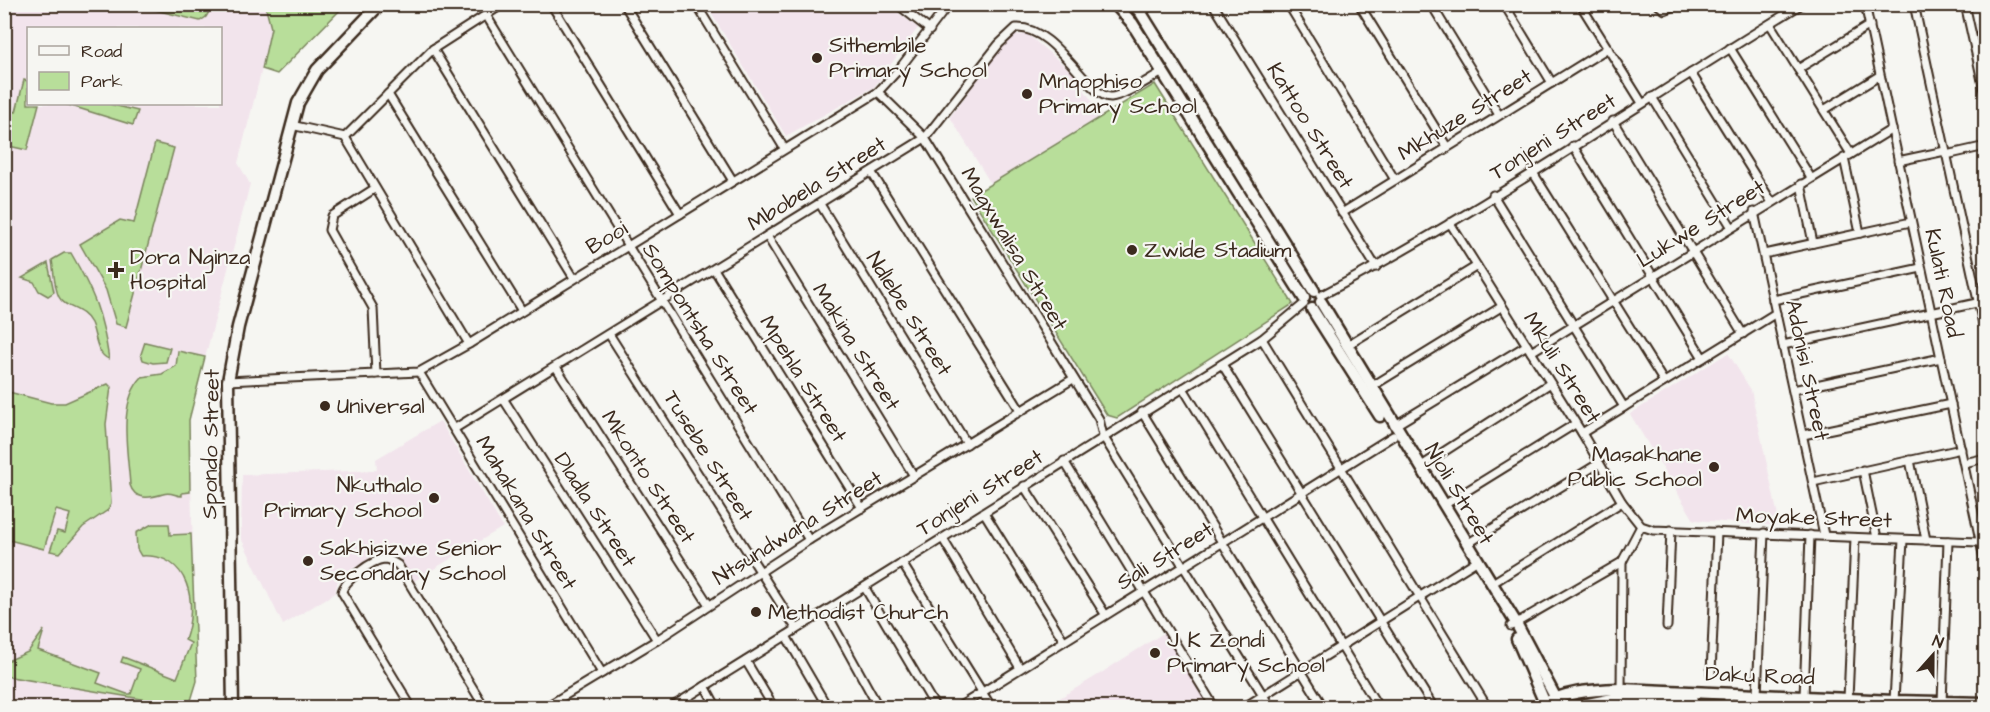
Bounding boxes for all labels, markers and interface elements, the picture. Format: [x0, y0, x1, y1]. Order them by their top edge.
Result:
legend [27, 27, 222, 105]
place label: Sithembile Primary School [829, 30, 987, 87]
text: Road [81, 39, 122, 64]
marker: Sithembile Primary School [810, 51, 824, 65]
street label: Kattoo Street [1259, 57, 1361, 195]
street label: Mkhuze Street [1392, 61, 1538, 169]
place label: Mnqophiso Primary School [1039, 66, 1197, 123]
text: Park [81, 69, 123, 94]
street label: Tonjeni Street [1484, 86, 1622, 188]
marker: Mnqophiso Primary School [1020, 87, 1034, 101]
street label: Mbobela Street [742, 129, 893, 239]
street label: Magxwalisa Street [952, 161, 1075, 337]
street label: Lukwe Street [1631, 172, 1771, 276]
street label: Booi [580, 213, 634, 263]
street label: Kulati Road [1916, 226, 1970, 340]
place label: Zwide Stadium [1144, 235, 1292, 266]
street label: Sompontsha Street [634, 237, 766, 421]
place label: Dora Nginza Hospital [130, 242, 250, 298]
marker: Zwide Stadium [1125, 243, 1139, 257]
street label: Ndlebe Street [858, 246, 960, 382]
marker: Dora Nginza Hospital [107, 261, 125, 279]
street label: Makina Street [804, 277, 908, 417]
street label: Adonisi Street [1777, 297, 1837, 443]
street label: Mkuli Street [1515, 306, 1609, 430]
street label: Mpehla Street [752, 309, 855, 449]
street label: Spondo Street [194, 369, 228, 519]
street label: Tusebe Street [655, 385, 761, 527]
place label: Universal [337, 391, 425, 422]
marker: Universal [318, 399, 332, 413]
street label: Mkonto Street [593, 404, 703, 550]
street label: Mahakana Street [468, 430, 584, 596]
street label: Njoli Street [1416, 437, 1502, 551]
place label: Masakhane Public School [1568, 439, 1702, 495]
street label: Tonjeni Street [911, 442, 1049, 544]
street label: Dladla Street [546, 446, 644, 574]
marker: Masakhane Public School [1707, 460, 1721, 474]
street label: Ntsundwana Street [707, 463, 889, 593]
place label: Nkuthalo Primary School [264, 470, 423, 527]
marker: Nkuthalo Primary School [427, 491, 441, 505]
street label: Moyake Street [1736, 500, 1893, 537]
street label: Sali Street [1111, 514, 1219, 598]
place label: Sakhisizwe Senior Secondary School [320, 533, 506, 590]
marker: Sakhisizwe Senior Secondary School [301, 554, 315, 568]
place label: Methodist Church [768, 597, 948, 628]
marker: Methodist Church [749, 605, 763, 619]
place label: J K Zondi Primary School [1167, 625, 1325, 682]
north arrow [1903, 625, 1963, 685]
text: N [1929, 630, 1947, 654]
marker: J K Zondi Primary School [1148, 646, 1162, 660]
street label: Daku Road [1705, 659, 1815, 693]

